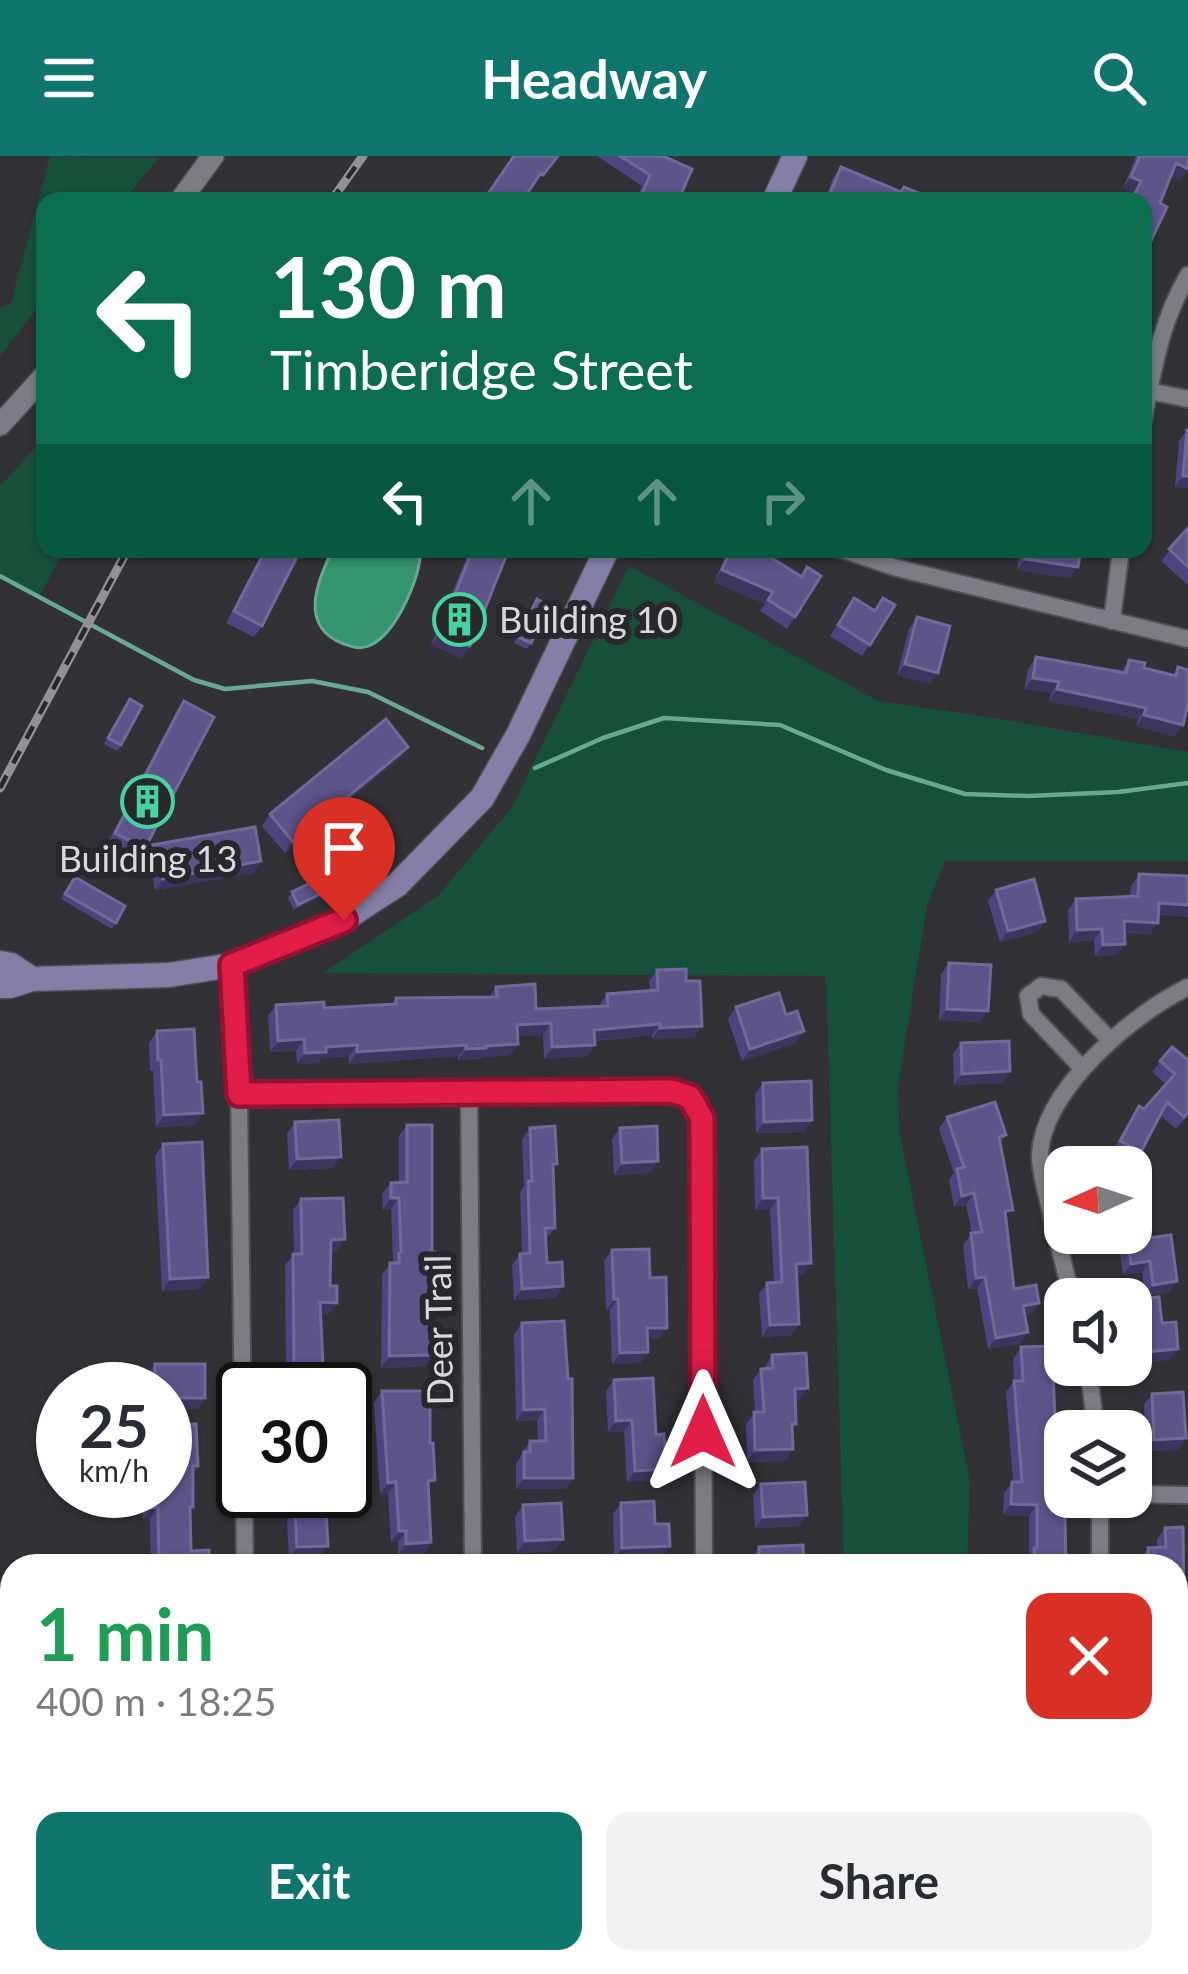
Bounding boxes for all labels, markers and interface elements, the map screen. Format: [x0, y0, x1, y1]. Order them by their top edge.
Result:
icon: menu [36, 45, 102, 111]
icon: search [1086, 45, 1152, 111]
text: Headway [481, 46, 707, 111]
text: 130 m [270, 235, 507, 336]
icon: left [72, 240, 228, 396]
text: Timberidge Street [270, 337, 693, 402]
icon: left [372, 468, 438, 534]
icon: ahead [498, 468, 564, 534]
icon: ahead [624, 468, 690, 534]
icon: right [750, 468, 816, 534]
building icon: Building 10 [432, 591, 488, 647]
place label: Building 10 [499, 597, 678, 641]
building icon: Building 13 [120, 774, 176, 830]
pin [293, 797, 395, 920]
icon: arrive [311, 815, 377, 881]
place label: Building 13 [59, 836, 237, 880]
north arrow [1044, 1146, 1152, 1254]
map controls [1044, 1146, 1152, 1518]
street label: Deer Trail [415, 1254, 461, 1406]
button: sound [1044, 1278, 1152, 1386]
speed limit sign: 30 [216, 1362, 372, 1518]
position arrow [640, 1369, 766, 1495]
text: 25 [79, 1389, 149, 1461]
button: layers [1044, 1410, 1152, 1518]
text: km/h [79, 1452, 149, 1488]
text: 1 min [36, 1590, 214, 1676]
button: close [1026, 1593, 1152, 1719]
text: 400 m · 18:25 [36, 1678, 276, 1724]
button: Exit [36, 1812, 582, 1950]
button: Share [606, 1812, 1152, 1950]

